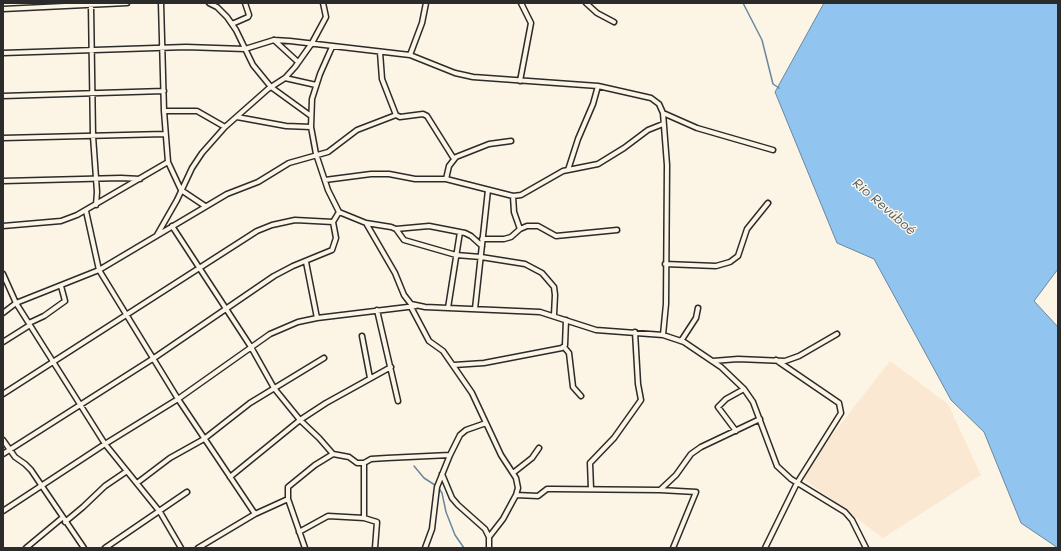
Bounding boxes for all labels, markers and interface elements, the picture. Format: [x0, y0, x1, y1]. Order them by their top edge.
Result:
water label: Rio Revúboé [849, 175, 919, 239]

